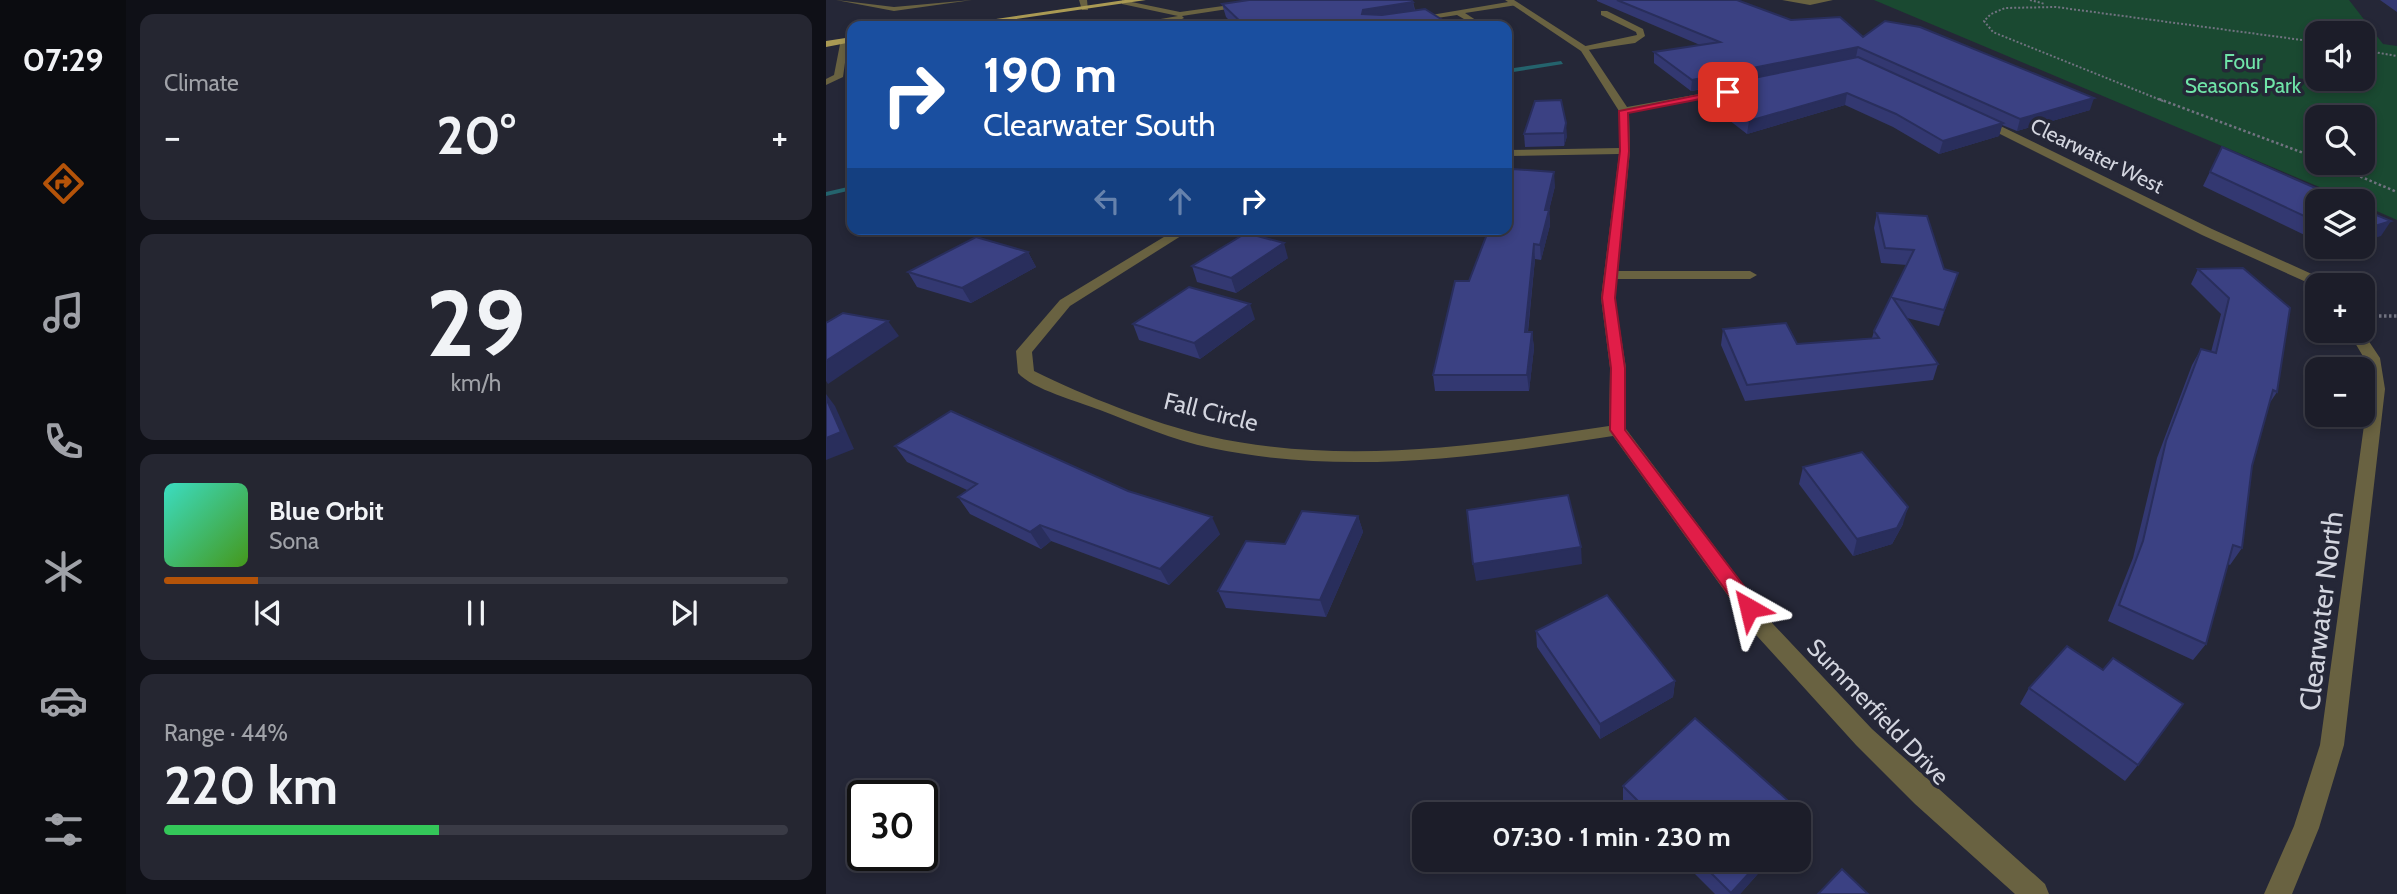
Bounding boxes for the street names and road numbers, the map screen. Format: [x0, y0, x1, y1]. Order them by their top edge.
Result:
street label: Clearwater West [2027, 113, 2168, 199]
street label: Fall Circle [1161, 386, 1261, 437]
street label: Clearwater North [2292, 509, 2350, 713]
street label: Summerfield Drive [1801, 633, 1955, 791]

